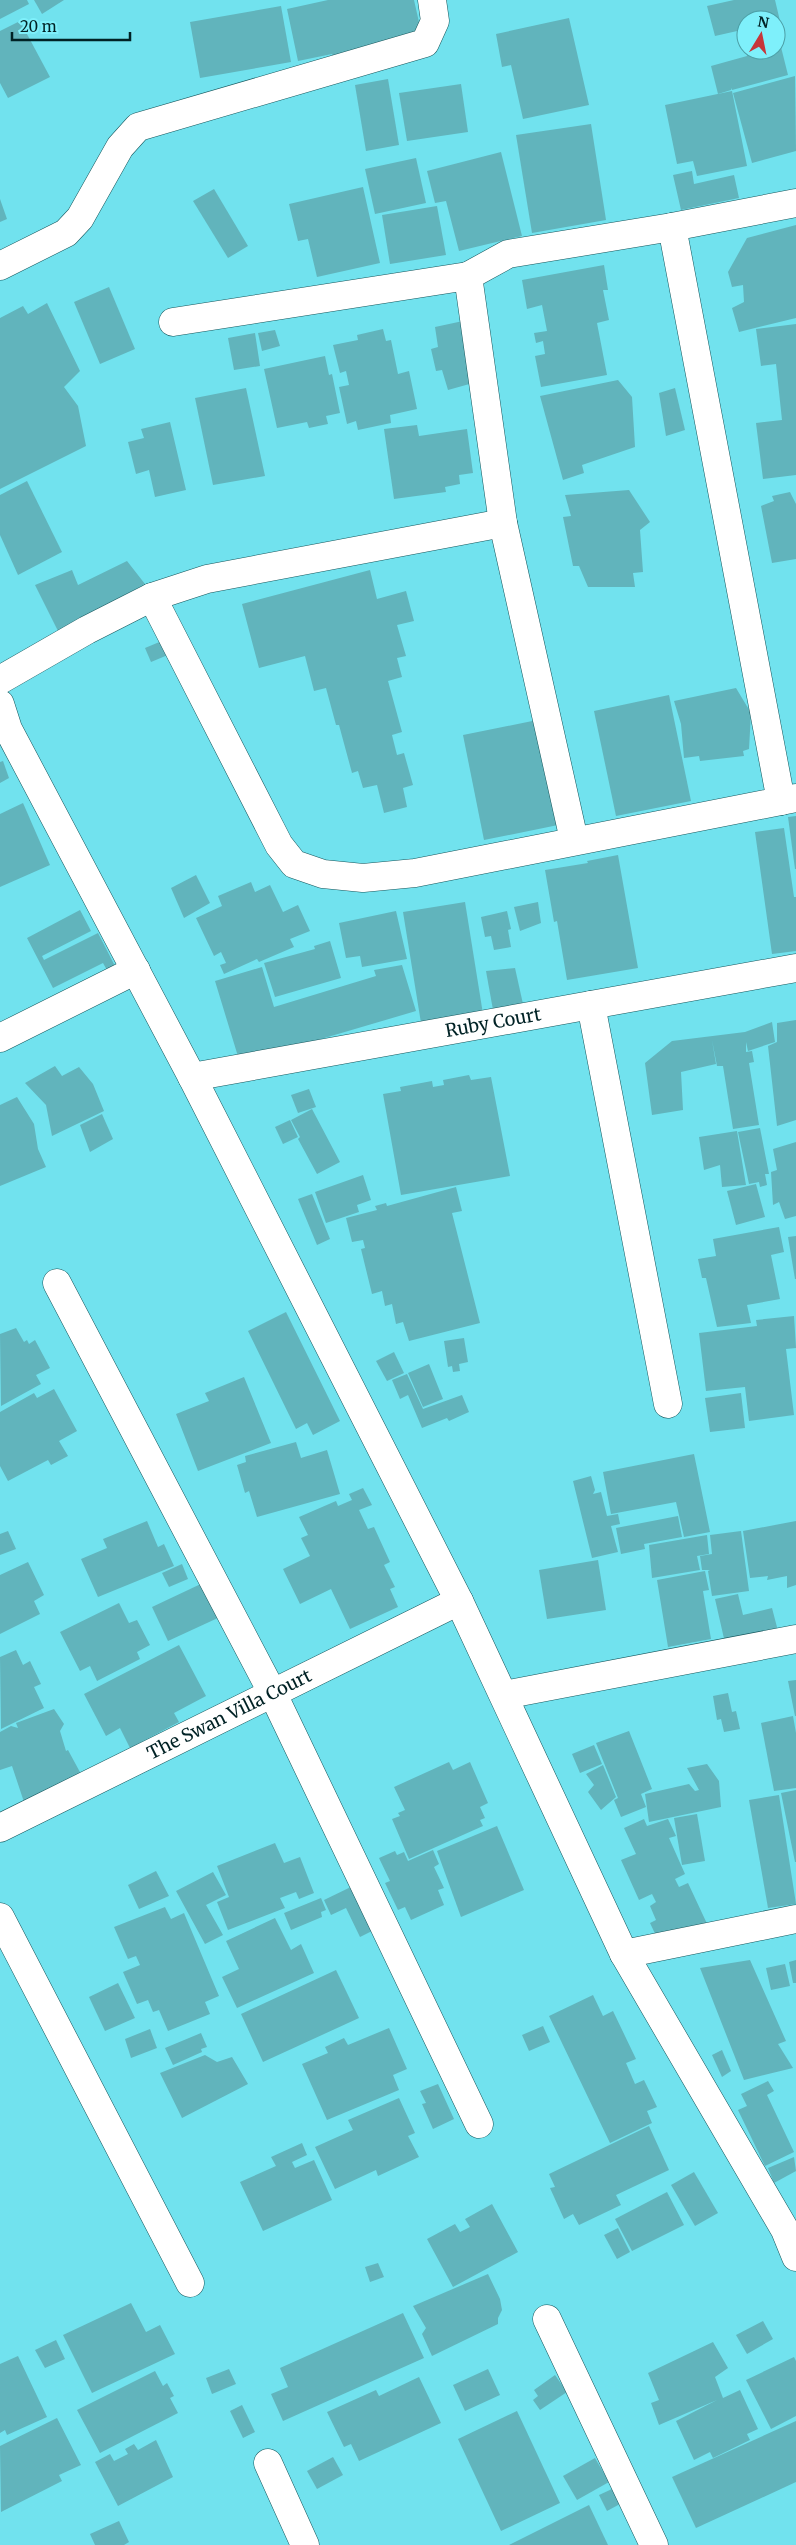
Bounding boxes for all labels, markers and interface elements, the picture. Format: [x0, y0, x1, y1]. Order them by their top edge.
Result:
scale bar [12, 10, 130, 42]
north arrow [736, 10, 786, 60]
text: N [756, 12, 770, 32]
text: 20 m [20, 17, 57, 36]
street label: Ruby Court [443, 1002, 543, 1042]
street label: The Swan Villa Court [143, 1664, 315, 1764]

